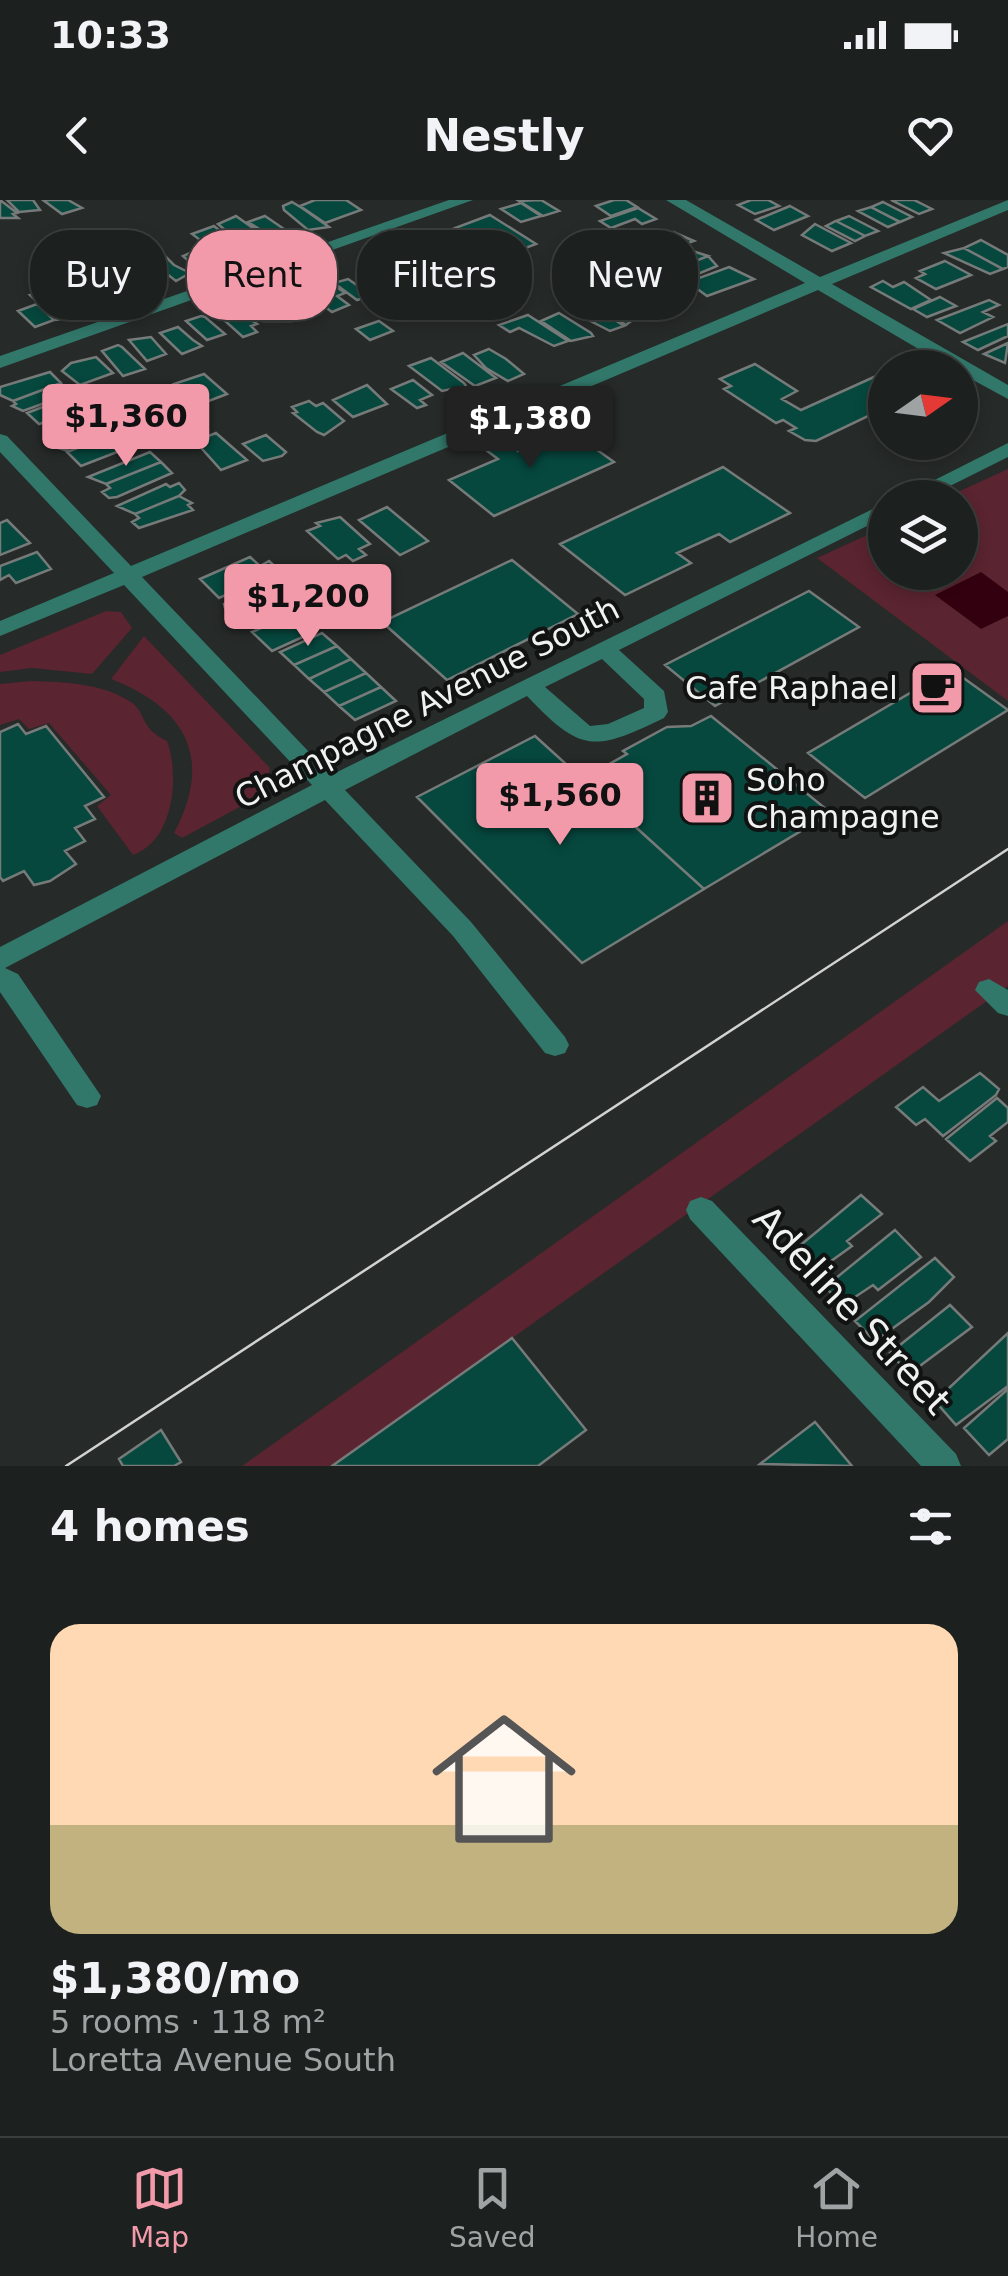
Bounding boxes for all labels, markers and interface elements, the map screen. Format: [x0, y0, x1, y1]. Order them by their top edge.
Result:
text: 10:33 [50, 13, 171, 57]
icon: back [50, 108, 105, 163]
icon: heart [903, 108, 958, 163]
text: Nestly [423, 109, 585, 162]
chip: Buy [30, 230, 167, 320]
chip: Rent [187, 230, 337, 320]
chip: Filters [357, 230, 532, 320]
chip: New [552, 230, 698, 320]
north arrow [868, 350, 978, 460]
map controls [868, 350, 978, 590]
pin: $1,360 [45, 384, 207, 469]
pin: $1,380 [449, 386, 611, 471]
text: $1,360 [64, 397, 188, 435]
text: $1,380 [468, 399, 592, 437]
button: layers [868, 480, 978, 590]
pin: $1,200 [227, 564, 389, 649]
text: $1,200 [246, 577, 370, 615]
street label: Champagne Avenue South [229, 589, 625, 817]
cafe icon: Cafe Raphael [907, 658, 967, 718]
place label: Cafe Raphael [685, 669, 898, 707]
place label: Soho Champagne [746, 761, 940, 836]
pin: $1,560 [479, 763, 641, 848]
building icon: Soho Champagne [677, 768, 737, 828]
text: $1,560 [498, 776, 622, 814]
street label: Adeline Street [744, 1197, 960, 1423]
icon: filters [903, 1499, 958, 1554]
text: 4 homes [50, 1502, 250, 1551]
icon: home [414, 1689, 594, 1869]
text: $1,380/mo [50, 1954, 300, 2003]
text: 5 rooms · 118 m² [50, 2003, 326, 2041]
text: Loretta Avenue South [50, 2041, 396, 2079]
tab: Map [130, 2161, 189, 2254]
tab: Saved [449, 2161, 535, 2254]
tab: Home [795, 2161, 878, 2254]

